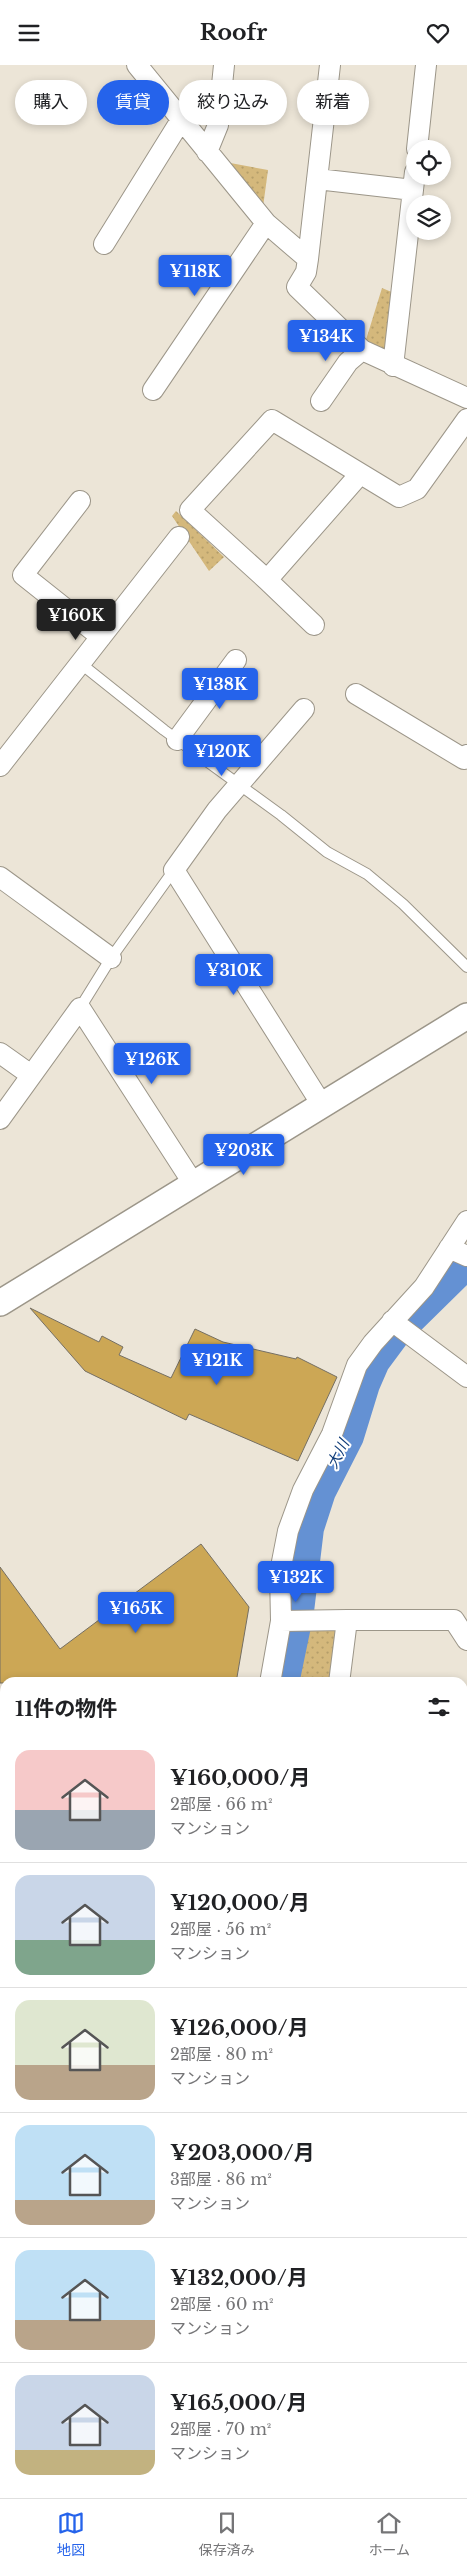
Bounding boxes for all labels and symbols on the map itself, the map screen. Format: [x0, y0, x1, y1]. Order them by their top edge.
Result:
pin: ¥118K [160, 255, 230, 297]
pin: ¥134K [291, 319, 361, 362]
pin: ¥160K [41, 599, 111, 641]
pin: ¥138K [185, 667, 255, 710]
pin: ¥120K [187, 735, 257, 777]
pin: ¥310K [199, 953, 269, 996]
pin: ¥126K [117, 1043, 187, 1085]
pin: ¥203K [209, 1133, 279, 1176]
pin: ¥121K [182, 1343, 252, 1386]
water label: 大川 [322, 1434, 354, 1471]
pin: ¥132K [261, 1561, 331, 1603]
pin: ¥165K [101, 1591, 171, 1634]

